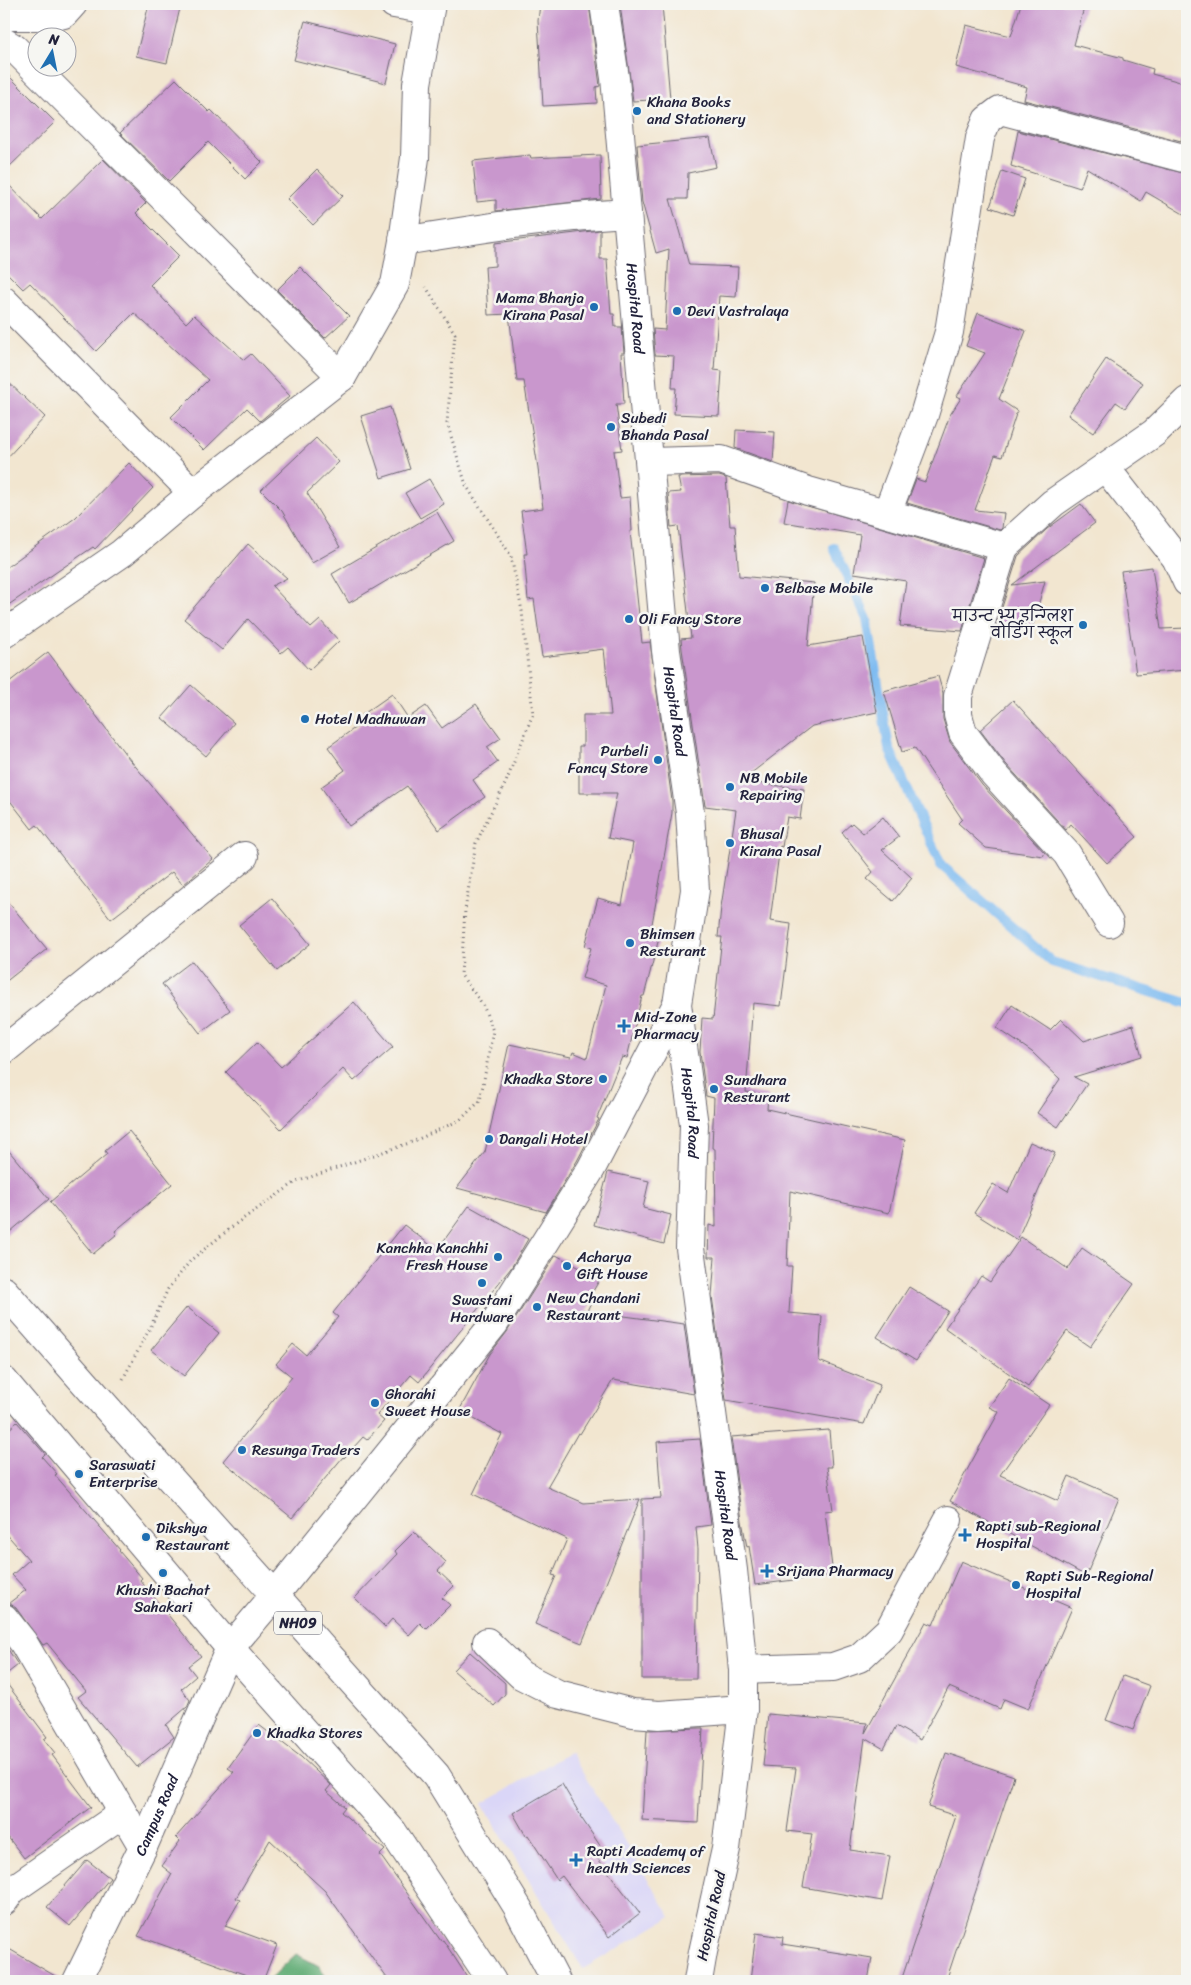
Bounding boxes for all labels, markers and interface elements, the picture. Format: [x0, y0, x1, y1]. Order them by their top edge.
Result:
text: N [46, 26, 61, 53]
north arrow [28, 28, 78, 78]
place label: Khana Books and Stationery [647, 89, 746, 132]
marker: Khana Books and Stationery [631, 105, 643, 117]
street label: Hospital Road [619, 262, 653, 356]
place label: Mama Bhanja Kirana Pasal [496, 285, 585, 328]
place label: Devi Vastralaya [687, 298, 789, 324]
marker: Mama Bhanja Kirana Pasal [588, 301, 600, 313]
marker: Devi Vastralaya [671, 305, 683, 317]
place label: Subedi Bhanda Pasal [621, 405, 709, 448]
marker: Subedi Bhanda Pasal [605, 421, 617, 433]
place label: Belbase Mobile [775, 575, 873, 601]
marker: Belbase Mobile [759, 582, 771, 594]
place label: माउन्ट भ्यु इन्ग्लिश वोर्डिंग स्कूल [951, 603, 1074, 646]
place label: Oli Fancy Store [639, 606, 742, 632]
marker: Oli Fancy Store [623, 613, 635, 625]
marker: माउन्ट भ्यु इन्ग्लिश वोर्डिंग स्कूल [1077, 619, 1089, 631]
street label: Hospital Road [655, 664, 695, 759]
place label: Hotel Madhuwan [315, 706, 426, 732]
marker: Hotel Madhuwan [299, 713, 311, 725]
place label: Purbeli Fancy Store [568, 738, 649, 781]
marker: Purbeli Fancy Store [652, 754, 664, 766]
place label: NB Mobile Repairing [740, 765, 808, 808]
marker: NB Mobile Repairing [724, 781, 736, 793]
place label: Bhusal Kirana Pasal [740, 821, 822, 864]
marker: Bhusal Kirana Pasal [724, 837, 736, 849]
place label: Bhimsen Resturant [640, 921, 707, 964]
marker: Bhimsen Resturant [624, 937, 636, 949]
place label: Mid-Zone Pharmacy [634, 1004, 699, 1047]
marker: Mid-Zone Pharmacy [618, 1020, 630, 1032]
place label: Khadka Store [504, 1066, 593, 1092]
street label: Hospital Road [673, 1066, 707, 1159]
place label: Sundhara Resturant [724, 1067, 791, 1110]
marker: Khadka Store [597, 1073, 609, 1085]
marker: Sundhara Resturant [708, 1083, 720, 1095]
place label: Dangali Hotel [499, 1126, 589, 1152]
marker: Dangali Hotel [483, 1133, 495, 1145]
place label: Kanchha Kanchhi Fresh House [377, 1235, 489, 1278]
place label: Acharya Gift House [576, 1244, 648, 1287]
marker: Kanchha Kanchhi Fresh House [492, 1251, 504, 1263]
marker: Acharya Gift House [561, 1260, 573, 1272]
marker: Swastani Hardware [476, 1277, 488, 1289]
place label: New Chandani Restaurant [547, 1285, 641, 1328]
place label: Swastani Hardware [450, 1287, 514, 1330]
marker: New Chandani Restaurant [531, 1301, 543, 1313]
place label: Ghorahi Sweet House [385, 1381, 471, 1424]
marker: Ghorahi Sweet House [369, 1397, 381, 1409]
place label: Resunga Traders [252, 1437, 360, 1463]
marker: Resunga Traders [236, 1444, 248, 1456]
place label: Saraswati Enterprise [89, 1452, 157, 1495]
marker: Saraswati Enterprise [73, 1468, 85, 1480]
street label: Hospital Road [707, 1468, 745, 1563]
place label: Rapti sub-Regional Hospital [976, 1513, 1101, 1556]
place label: Dikshya Restaurant [156, 1515, 231, 1558]
marker: Rapti sub-Regional Hospital [958, 1528, 972, 1542]
marker: Dikshya Restaurant [140, 1531, 152, 1543]
place label: Srijana Pharmacy [777, 1558, 894, 1584]
place label: Rapti Sub-Regional Hospital [1026, 1563, 1154, 1606]
marker: Srijana Pharmacy [761, 1565, 773, 1577]
marker: Khushi Bachat Sahakari [157, 1567, 169, 1579]
place label: Khushi Bachat Sahakari [116, 1577, 211, 1620]
marker: Rapti Sub-Regional Hospital [1010, 1579, 1022, 1591]
road number: NH09 [274, 1612, 322, 1635]
place label: Khadka Stores [267, 1720, 363, 1746]
marker: Khadka Stores [251, 1727, 263, 1739]
street label: Campus Road [128, 1769, 187, 1860]
place label: Rapti Academy of health Sciences [586, 1838, 706, 1881]
marker: Rapti Academy of health Sciences [569, 1853, 583, 1867]
street label: Hospital Road [689, 1868, 733, 1963]

